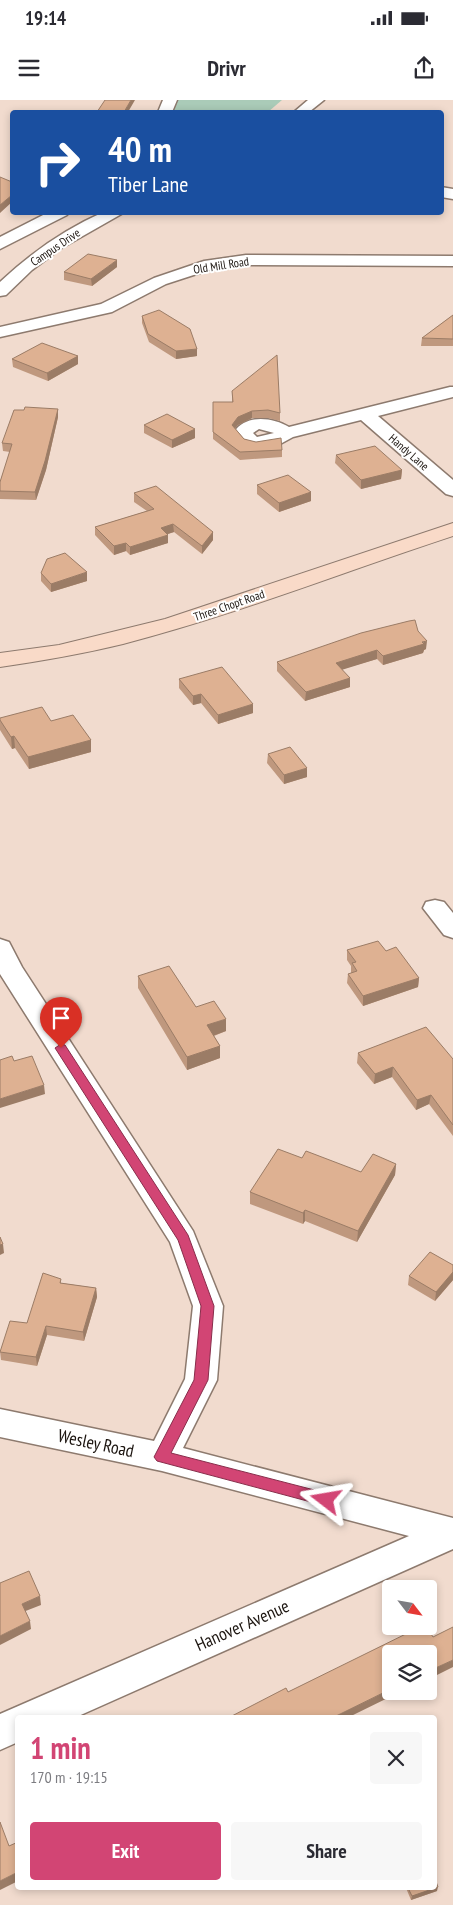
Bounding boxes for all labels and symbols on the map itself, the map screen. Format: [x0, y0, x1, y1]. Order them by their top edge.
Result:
street label: Campus Drive [27, 225, 83, 269]
street label: Old Mill Road [192, 253, 250, 277]
street label: Handy Lane [386, 431, 432, 474]
street label: Three Chopt Road [192, 586, 266, 624]
pin [40, 997, 82, 1048]
street label: Wesley Road [56, 1424, 136, 1462]
position arrow [299, 1473, 351, 1525]
north arrow [382, 1580, 438, 1635]
street label: Hanover Avenue [191, 1594, 293, 1656]

